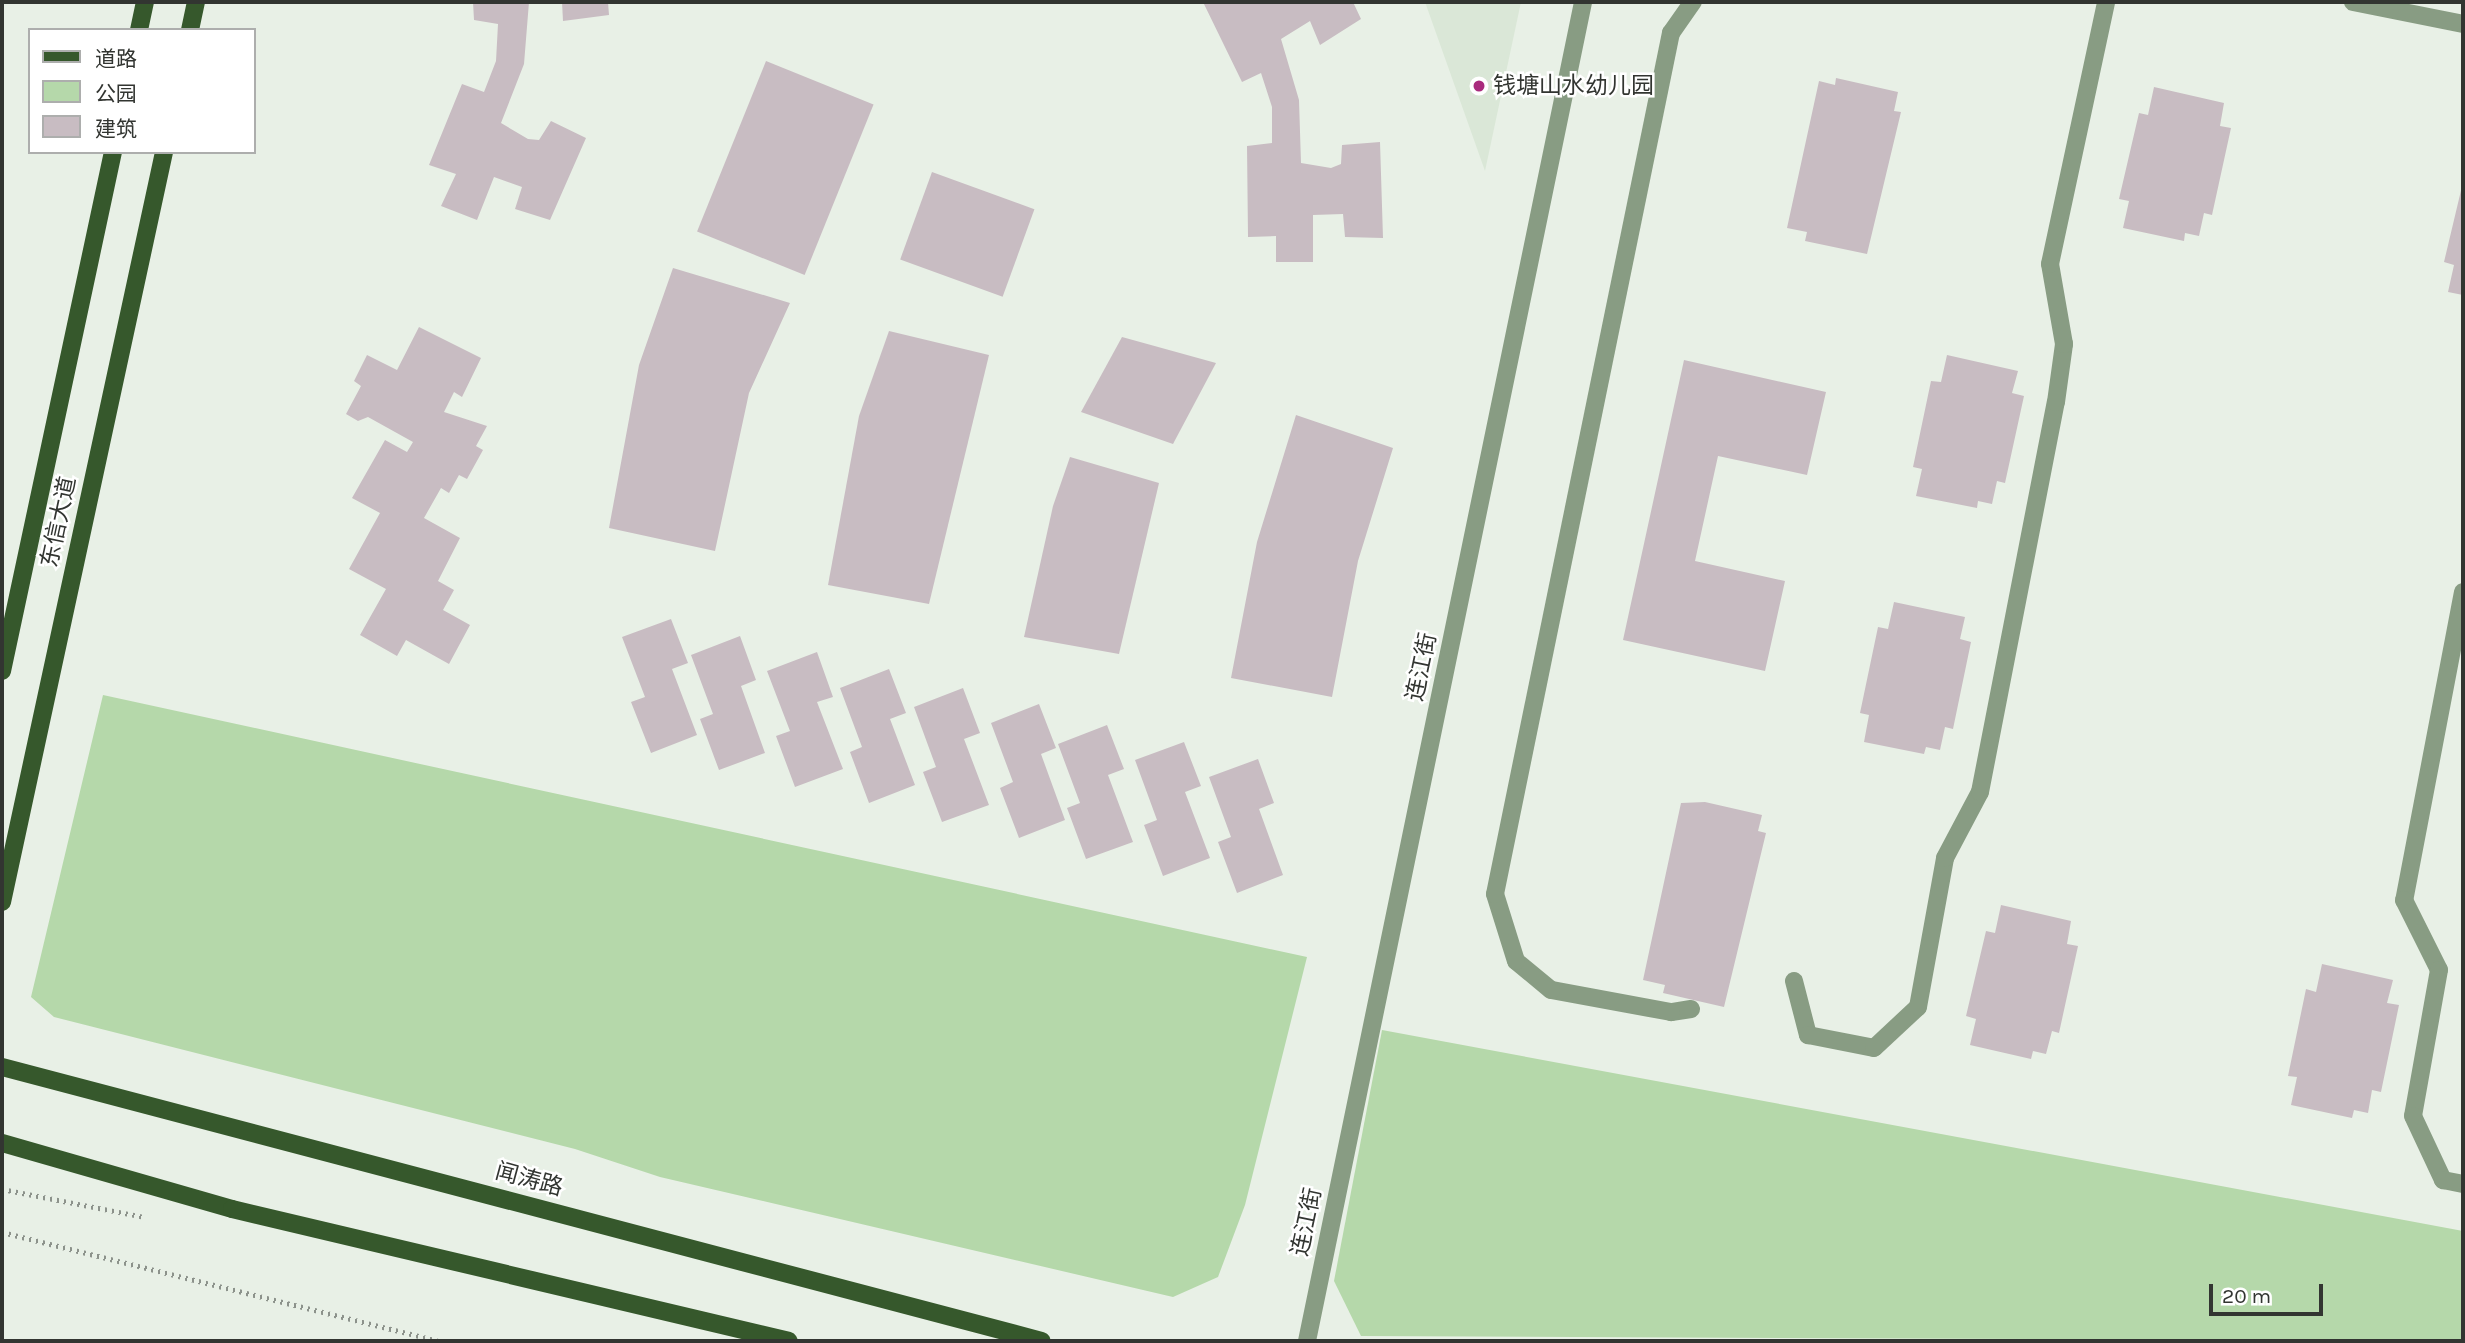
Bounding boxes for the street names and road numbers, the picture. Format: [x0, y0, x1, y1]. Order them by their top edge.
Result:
street label: 东信大道 [36, 474, 82, 570]
street label: 连江街 [1401, 630, 1443, 704]
street label: 闻涛路 [492, 1158, 566, 1202]
street label: 连江街 [1286, 1185, 1328, 1259]

